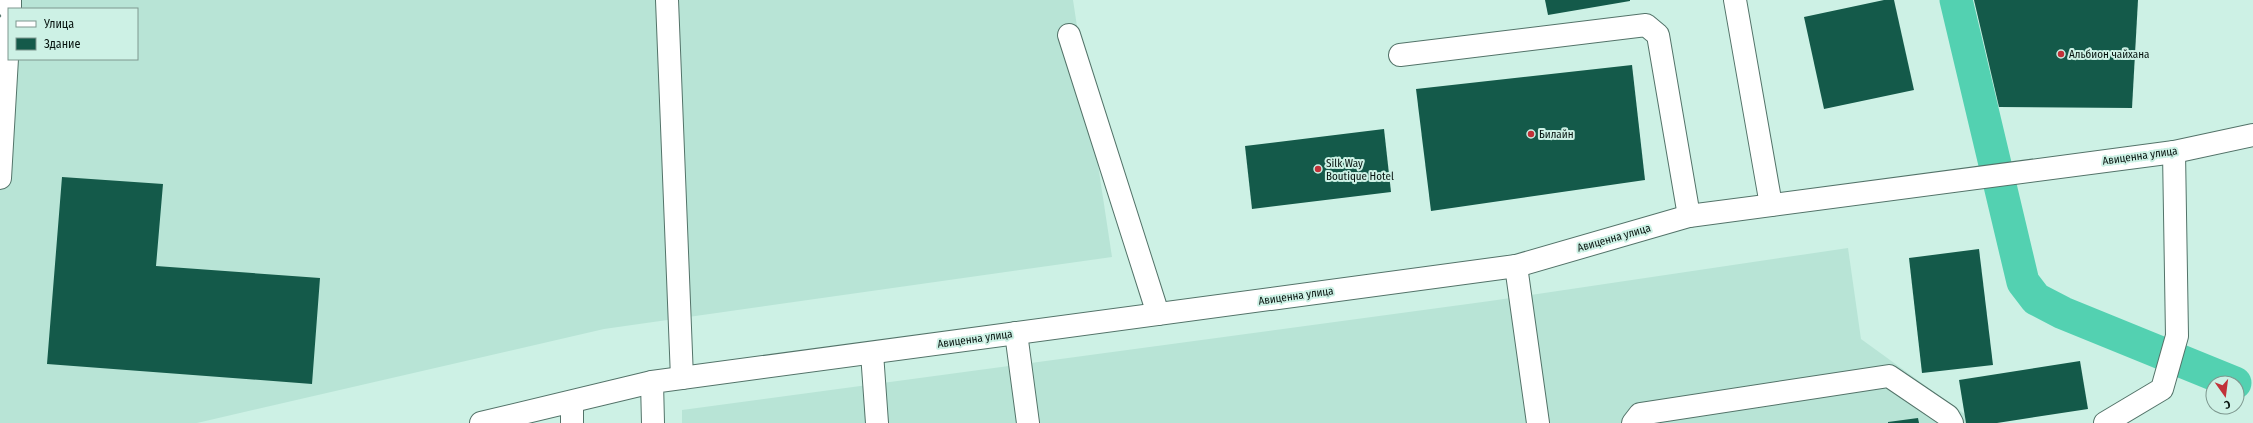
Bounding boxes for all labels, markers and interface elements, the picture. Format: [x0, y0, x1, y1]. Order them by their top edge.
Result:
legend [8, 8, 138, 60]
text: Улица [43, 17, 74, 31]
text: Здание [44, 37, 80, 51]
place label: Альбион чайхана [2069, 48, 2149, 61]
marker: Альбион чайхана [2056, 49, 2066, 59]
place label: Билайн [1539, 128, 1574, 141]
marker: Билайн [1526, 129, 1536, 139]
street label: Авиценна улица [2102, 144, 2178, 168]
place label: Silk Way Boutique Hotel [1326, 157, 1394, 183]
marker: Silk Way Boutique Hotel [1313, 164, 1323, 174]
street label: Авиценна улица [1576, 221, 1652, 255]
street label: Авиценна улица [1258, 284, 1334, 308]
street label: Авиценна улица [937, 327, 1013, 351]
north arrow [2205, 375, 2245, 415]
text: С [2223, 397, 2232, 411]

